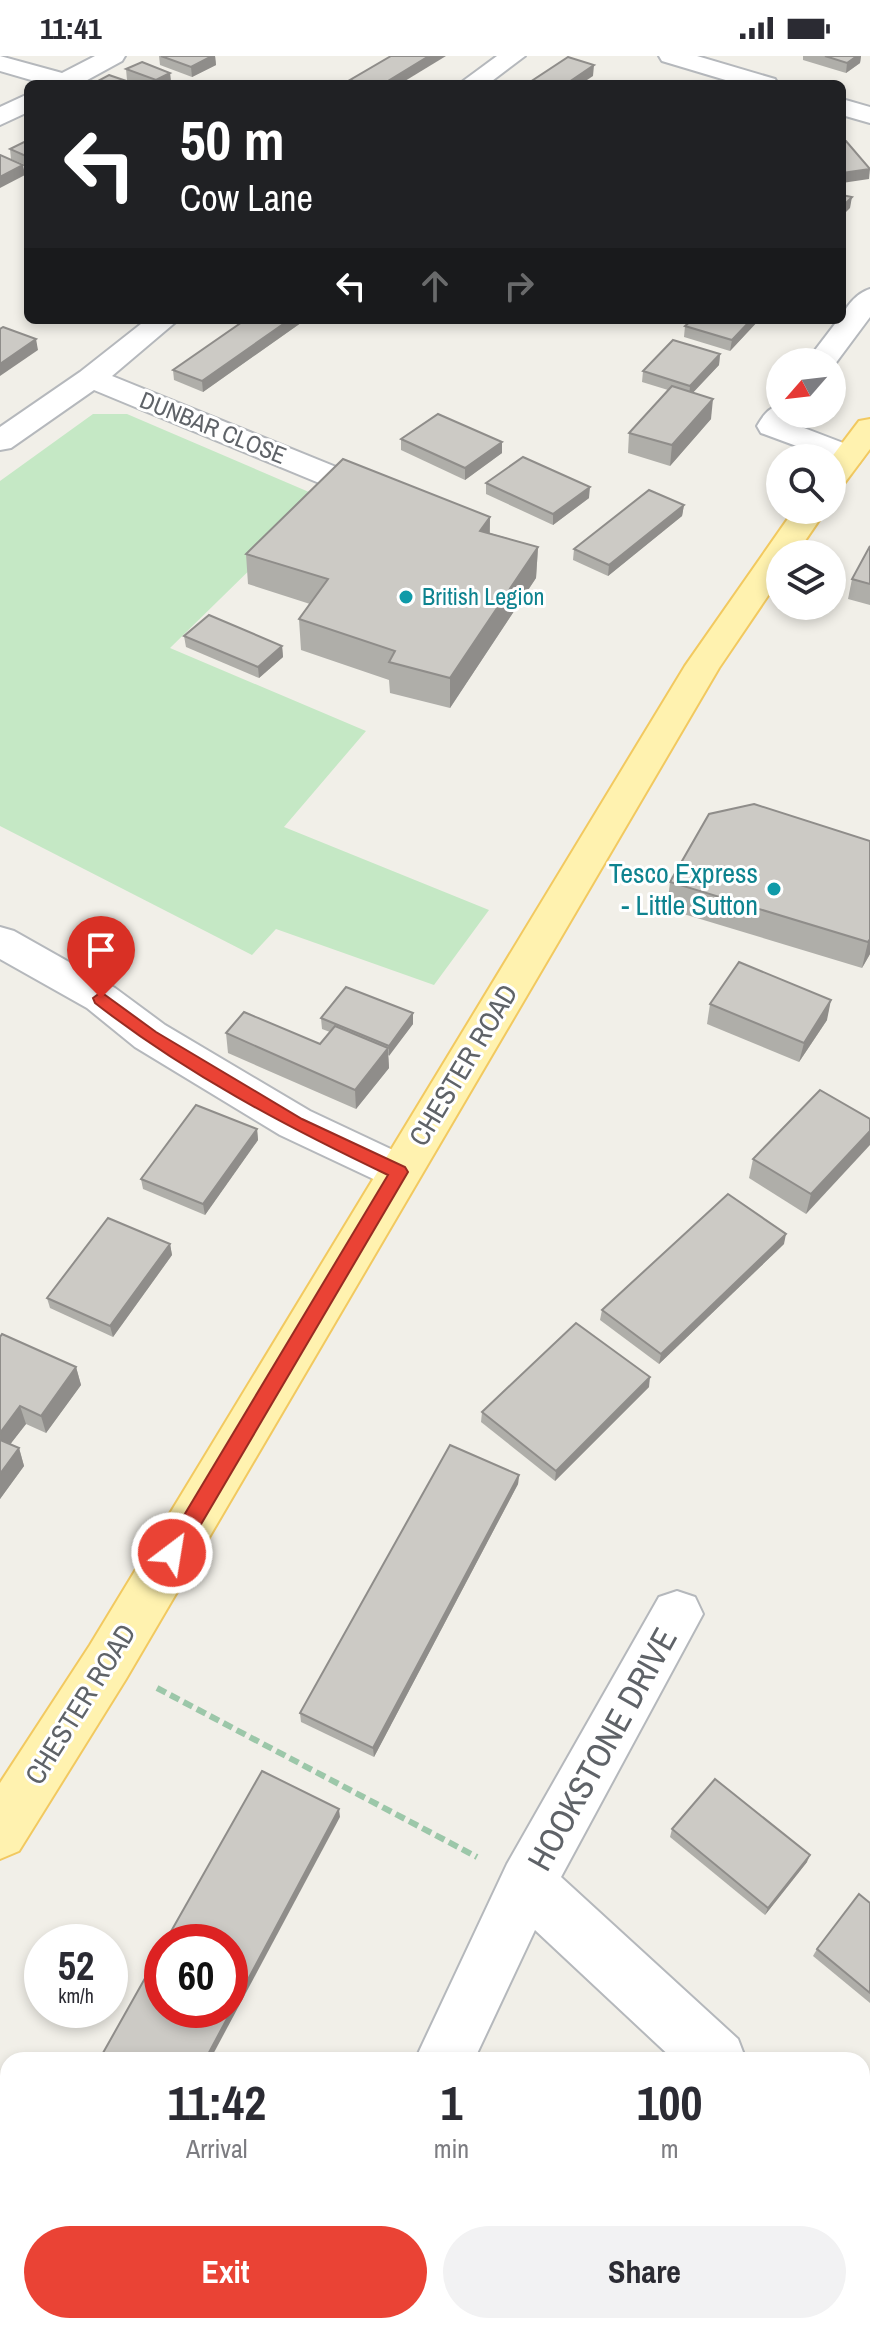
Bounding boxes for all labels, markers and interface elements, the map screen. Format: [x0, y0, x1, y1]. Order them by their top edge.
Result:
text: 11:41 [40, 8, 102, 48]
text: 50 m [180, 102, 285, 177]
icon: left [48, 112, 152, 216]
text: Cow Lane [180, 174, 313, 222]
icon: left [329, 264, 373, 308]
icon: ahead [413, 264, 457, 308]
icon: right [497, 264, 541, 308]
north arrow [766, 348, 846, 428]
map controls [766, 348, 846, 620]
street label: DUNBAR CLOSE [135, 383, 291, 471]
button: search [766, 444, 846, 524]
button: layers [766, 540, 846, 620]
place label: British Legion [422, 580, 545, 612]
marker: British Legion [397, 588, 415, 606]
place label: Tesco Express - Little Sutton [609, 854, 758, 924]
marker: Tesco Express - Little Sutton [765, 880, 783, 898]
pin [67, 916, 135, 998]
icon: arrive [79, 928, 123, 972]
street label: CHESTER ROAD [400, 977, 526, 1153]
position arrow [130, 1511, 214, 1595]
street label: CHESTER ROAD [16, 1617, 144, 1791]
street label: HOOKSTONE DRIVE [516, 1619, 688, 1879]
speed limit sign: 60 [144, 1924, 248, 2028]
text: 52 [58, 1939, 94, 1992]
text: km/h [58, 1982, 94, 2009]
text: 11:42 [168, 2070, 266, 2135]
text: 1 [440, 2070, 462, 2135]
text: 100 [637, 2070, 702, 2135]
text: Arrival [186, 2131, 248, 2166]
text: min [434, 2131, 469, 2166]
text: m [661, 2131, 678, 2166]
button: Exit [24, 2226, 427, 2318]
button: Share [443, 2226, 846, 2318]

